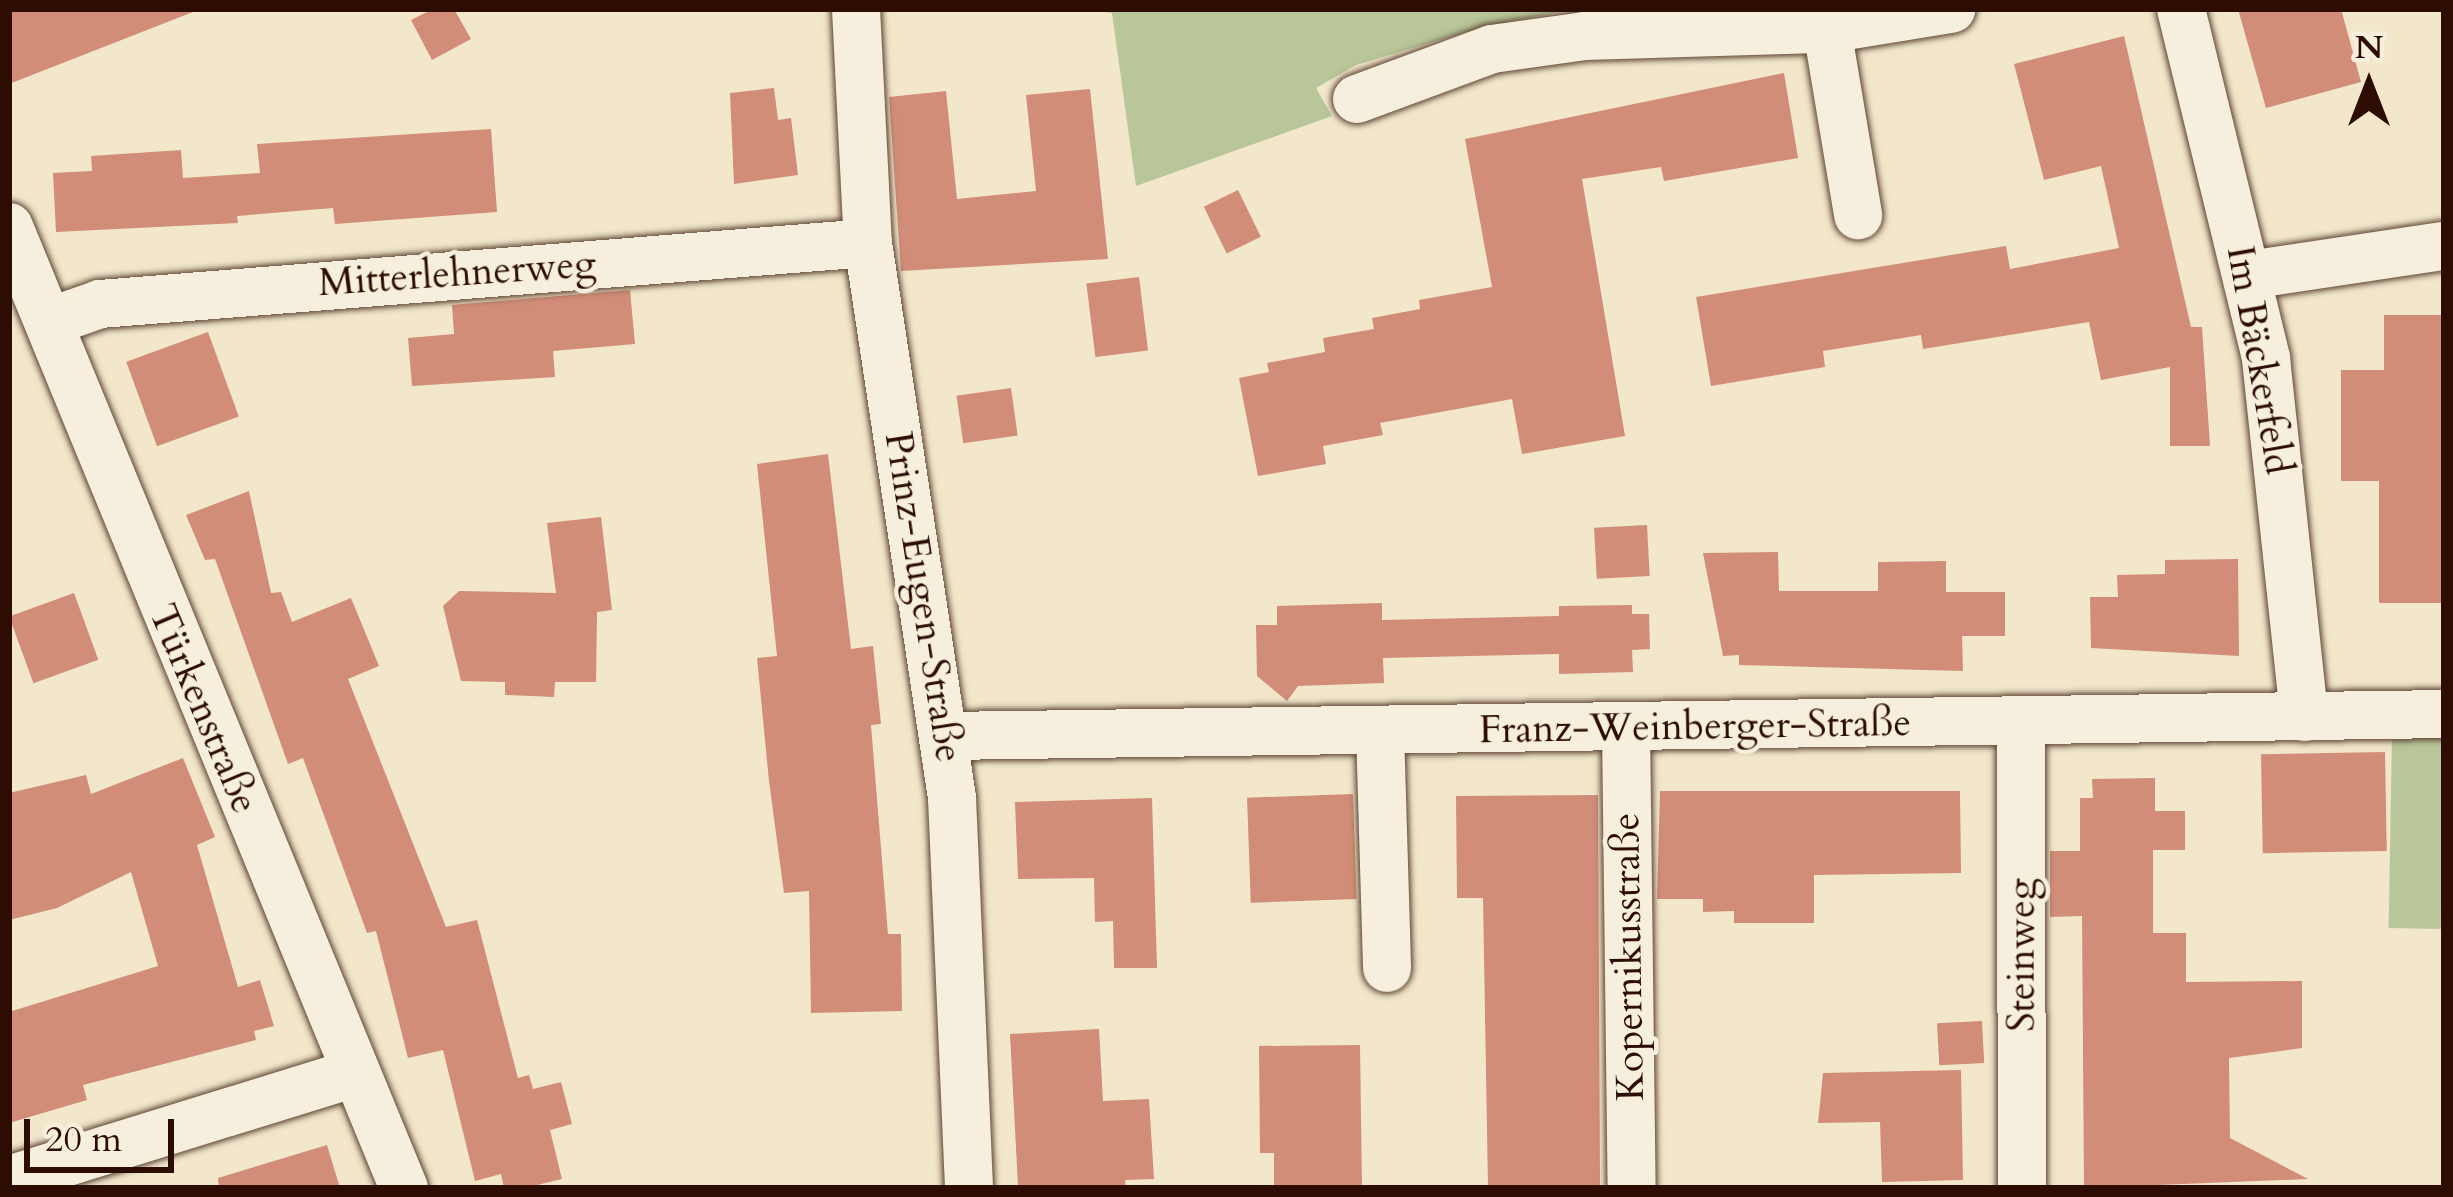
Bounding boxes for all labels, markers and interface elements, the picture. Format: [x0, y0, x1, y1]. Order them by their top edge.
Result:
north arrow [2309, 24, 2429, 144]
text: N [2355, 25, 2383, 70]
street label: Mitterlehnerweg [317, 241, 597, 307]
street label: Im Bäckerfeld [2216, 242, 2302, 478]
street label: Prinz-Eugen-Straße [874, 429, 972, 765]
street label: Türkenstraße [138, 598, 268, 820]
street label: Franz-Weinberger-Straße [1479, 700, 1911, 754]
street label: Kopernikusstraße [1603, 812, 1655, 1102]
street label: Steinweg [1999, 878, 2045, 1032]
scale bar [30, 1095, 180, 1169]
text: 20 m [45, 1115, 122, 1164]

